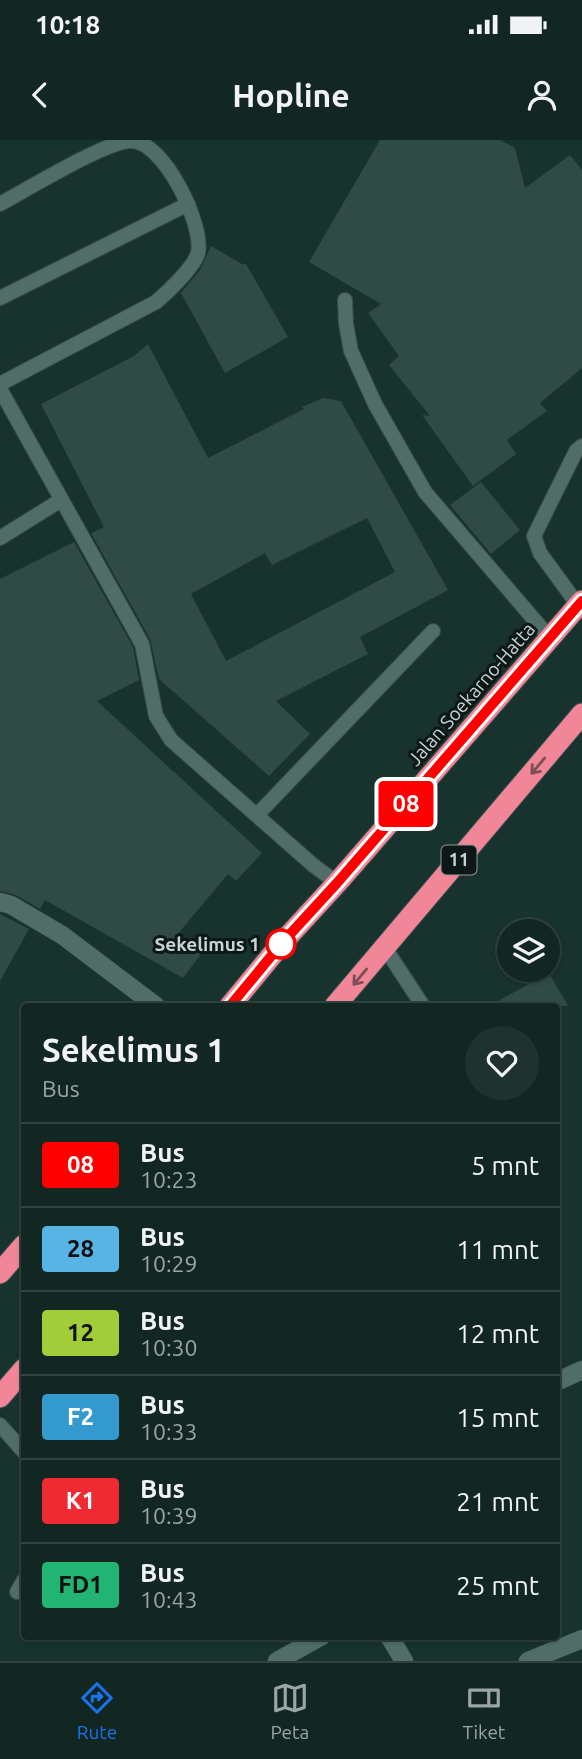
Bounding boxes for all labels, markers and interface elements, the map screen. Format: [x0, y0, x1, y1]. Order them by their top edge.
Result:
text: 10:18 [35, 10, 100, 39]
icon: back [21, 76, 59, 114]
icon: person [523, 76, 561, 114]
text: Hopline [232, 77, 350, 113]
street label: Jalan Soekarno-Hatta [403, 618, 539, 770]
one-way arrow [530, 756, 546, 774]
line badge: 08 [374, 781, 438, 827]
text: 08 [392, 790, 420, 817]
road number: 11 [442, 846, 476, 874]
map controls [497, 919, 560, 982]
button: layers [497, 919, 560, 982]
marker: Sekelimus 1 [266, 929, 296, 959]
place label: Sekelimus 1 [155, 933, 260, 955]
one-way arrow [352, 968, 368, 986]
button: heart [465, 1026, 539, 1100]
text: Sekelimus 1 [42, 1031, 225, 1068]
text: Bus [42, 1076, 80, 1101]
text: Bus [140, 1138, 185, 1167]
text: 08 [67, 1151, 94, 1178]
text: 5 mnt [471, 1151, 539, 1180]
text: 10:23 [140, 1167, 198, 1192]
text: Bus [140, 1222, 185, 1251]
text: 28 [67, 1235, 94, 1262]
text: 11 mnt [456, 1235, 539, 1264]
text: 10:29 [140, 1251, 198, 1276]
text: Bus [140, 1306, 185, 1335]
text: 12 [67, 1319, 94, 1346]
text: 12 mnt [456, 1319, 539, 1348]
text: 10:30 [140, 1335, 198, 1360]
text: Bus [140, 1390, 185, 1419]
text: F2 [67, 1403, 94, 1430]
text: 15 mnt [456, 1403, 539, 1432]
text: 10:33 [140, 1419, 198, 1444]
text: Bus [140, 1474, 185, 1503]
text: K1 [66, 1487, 95, 1514]
text: 21 mnt [456, 1487, 539, 1516]
text: 10:39 [140, 1503, 198, 1528]
text: Bus [140, 1558, 185, 1587]
text: FD1 [58, 1571, 103, 1598]
text: 25 mnt [456, 1571, 539, 1600]
text: 10:43 [140, 1587, 198, 1612]
tab: Rute [77, 1679, 117, 1743]
tab: Peta [271, 1679, 309, 1743]
tab: Tiket [463, 1679, 505, 1743]

